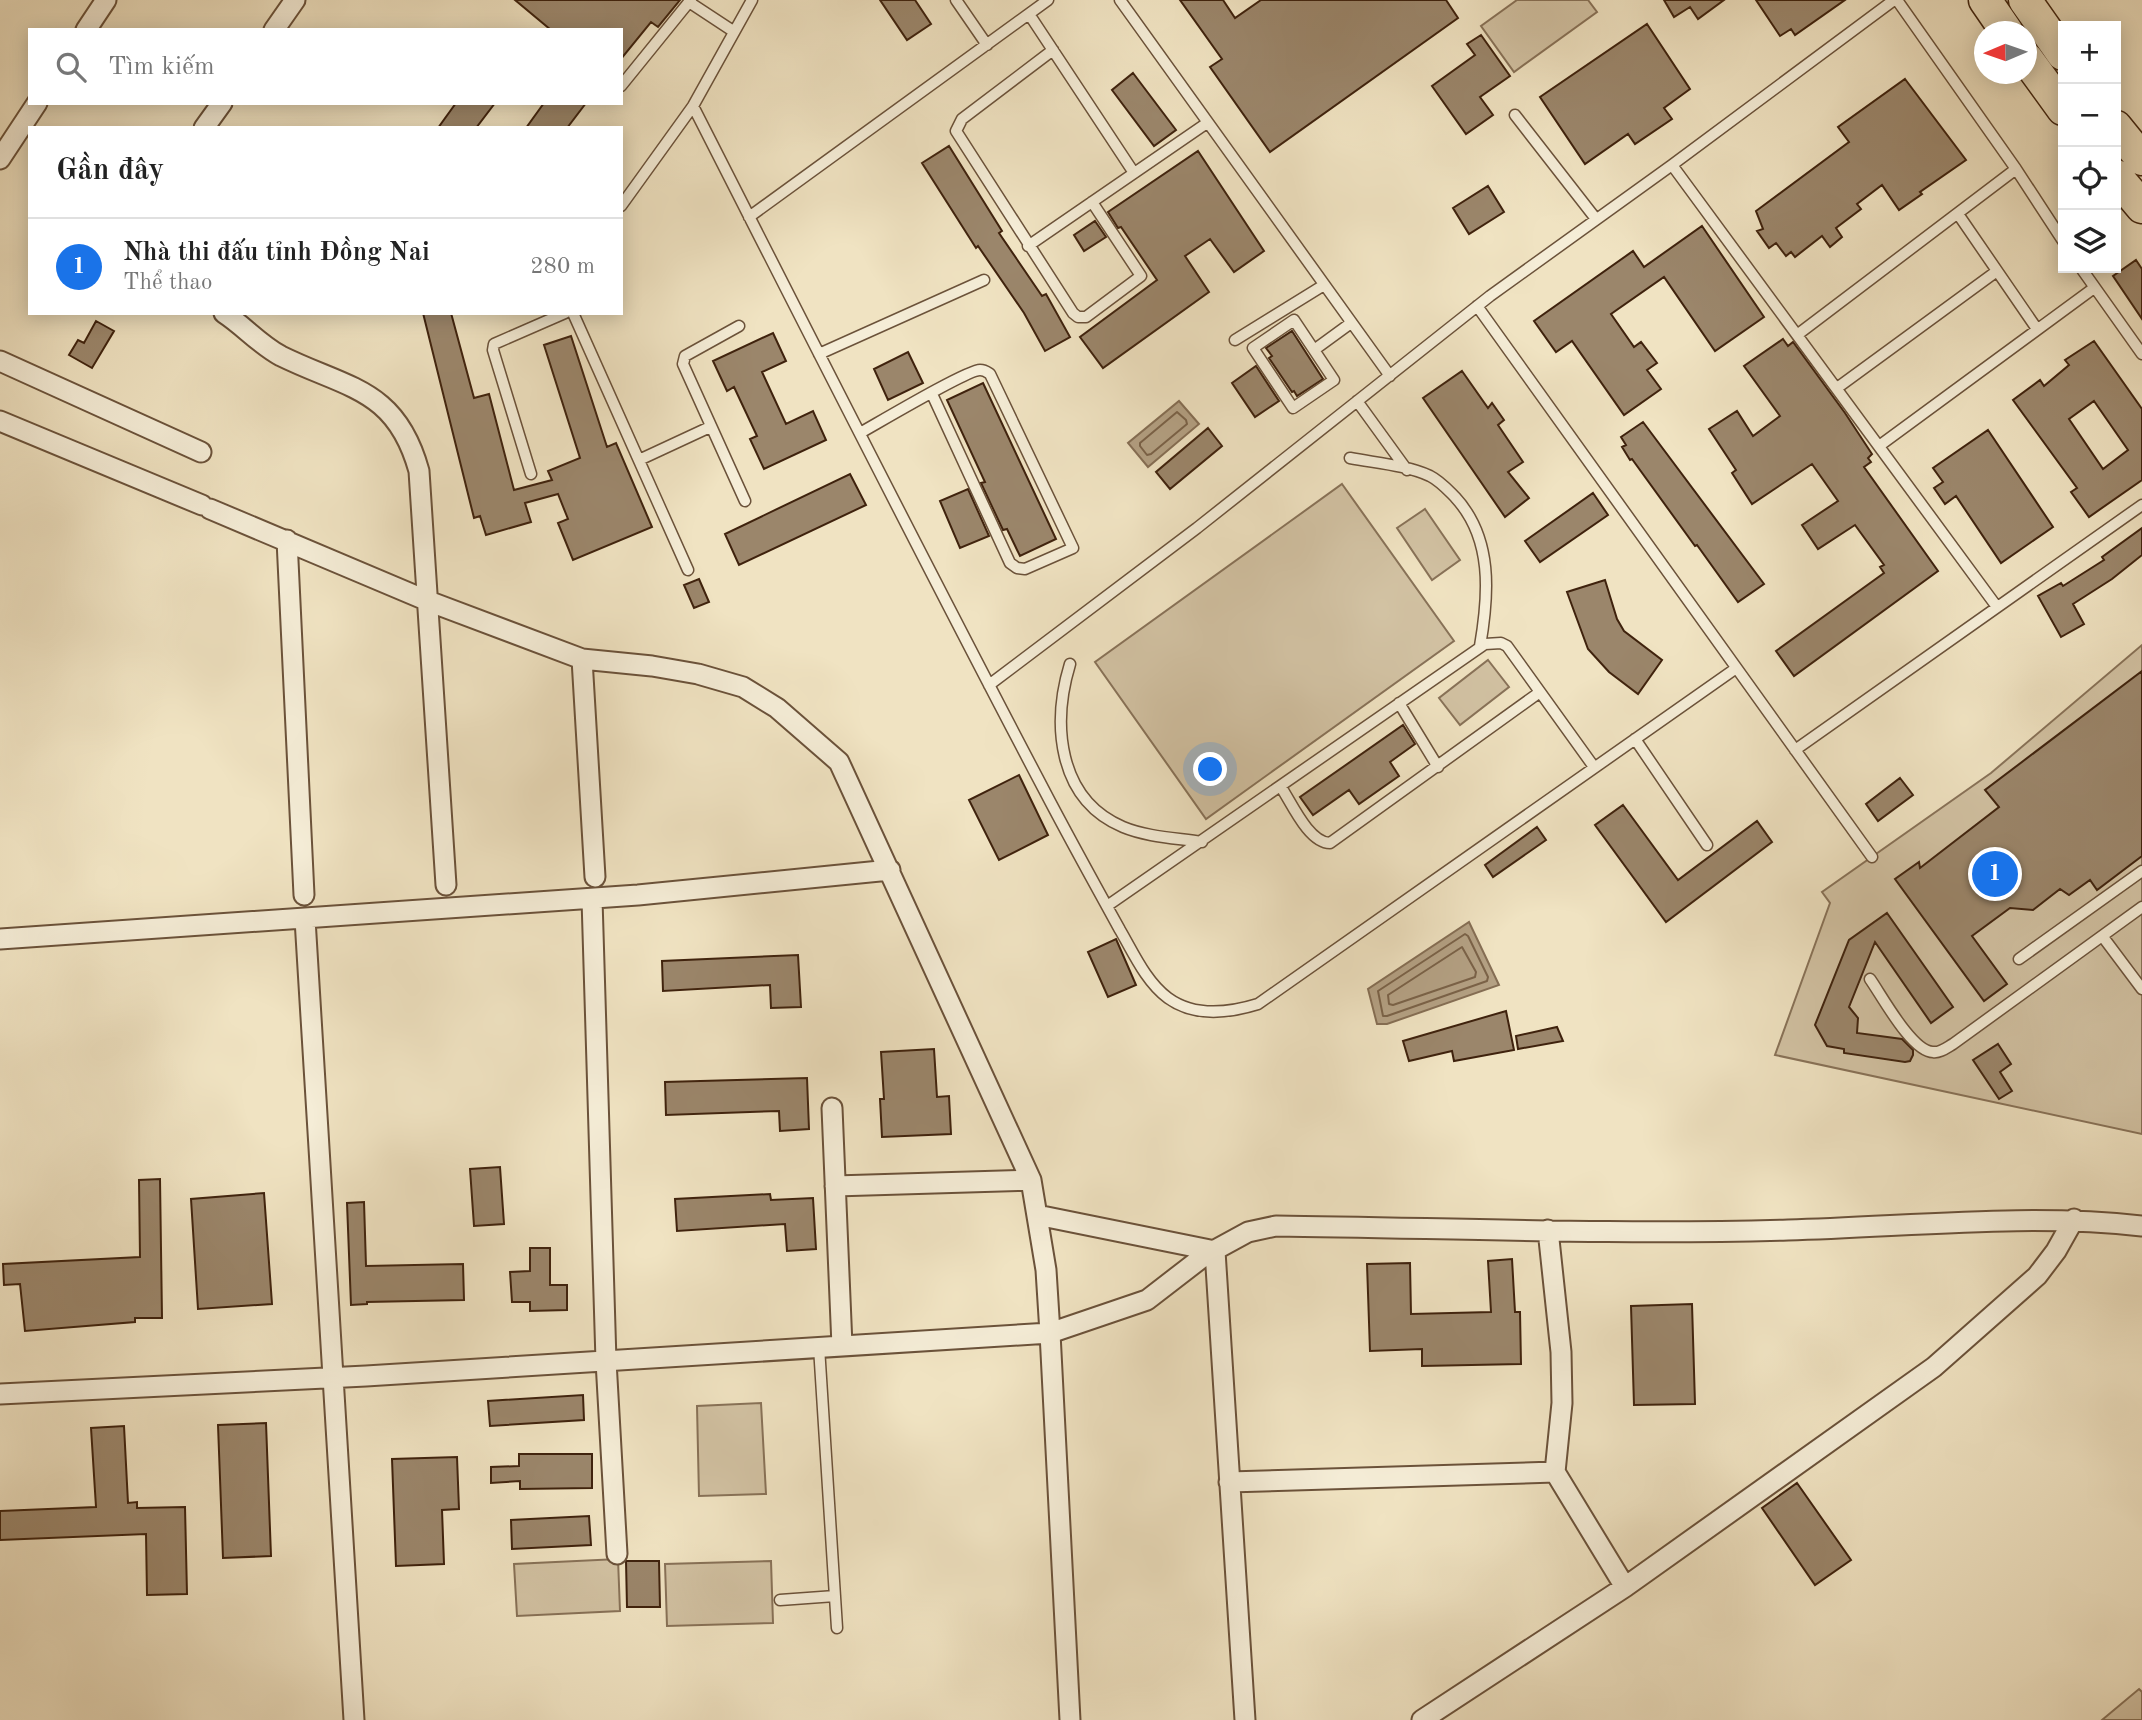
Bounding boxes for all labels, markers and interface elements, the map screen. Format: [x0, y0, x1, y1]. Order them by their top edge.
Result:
north arrow [1974, 21, 2037, 84]
map controls [2058, 21, 2121, 273]
button: + [2058, 21, 2121, 84]
search box [28, 28, 623, 105]
icon: search [52, 48, 90, 86]
text: Tìm kiếm [108, 54, 215, 80]
button: − [2058, 84, 2121, 147]
button: locate [2058, 147, 2121, 210]
text: Gần đây [56, 156, 164, 186]
button: layers [2058, 210, 2121, 273]
text: Nhà thi đấu tỉnh Đồng Nai [123, 240, 430, 266]
text: 1 [72, 255, 86, 278]
text: 280 m [530, 255, 595, 278]
text: Thể thao [123, 271, 212, 294]
your location [1193, 752, 1227, 786]
pin: 1 [1972, 848, 2018, 900]

